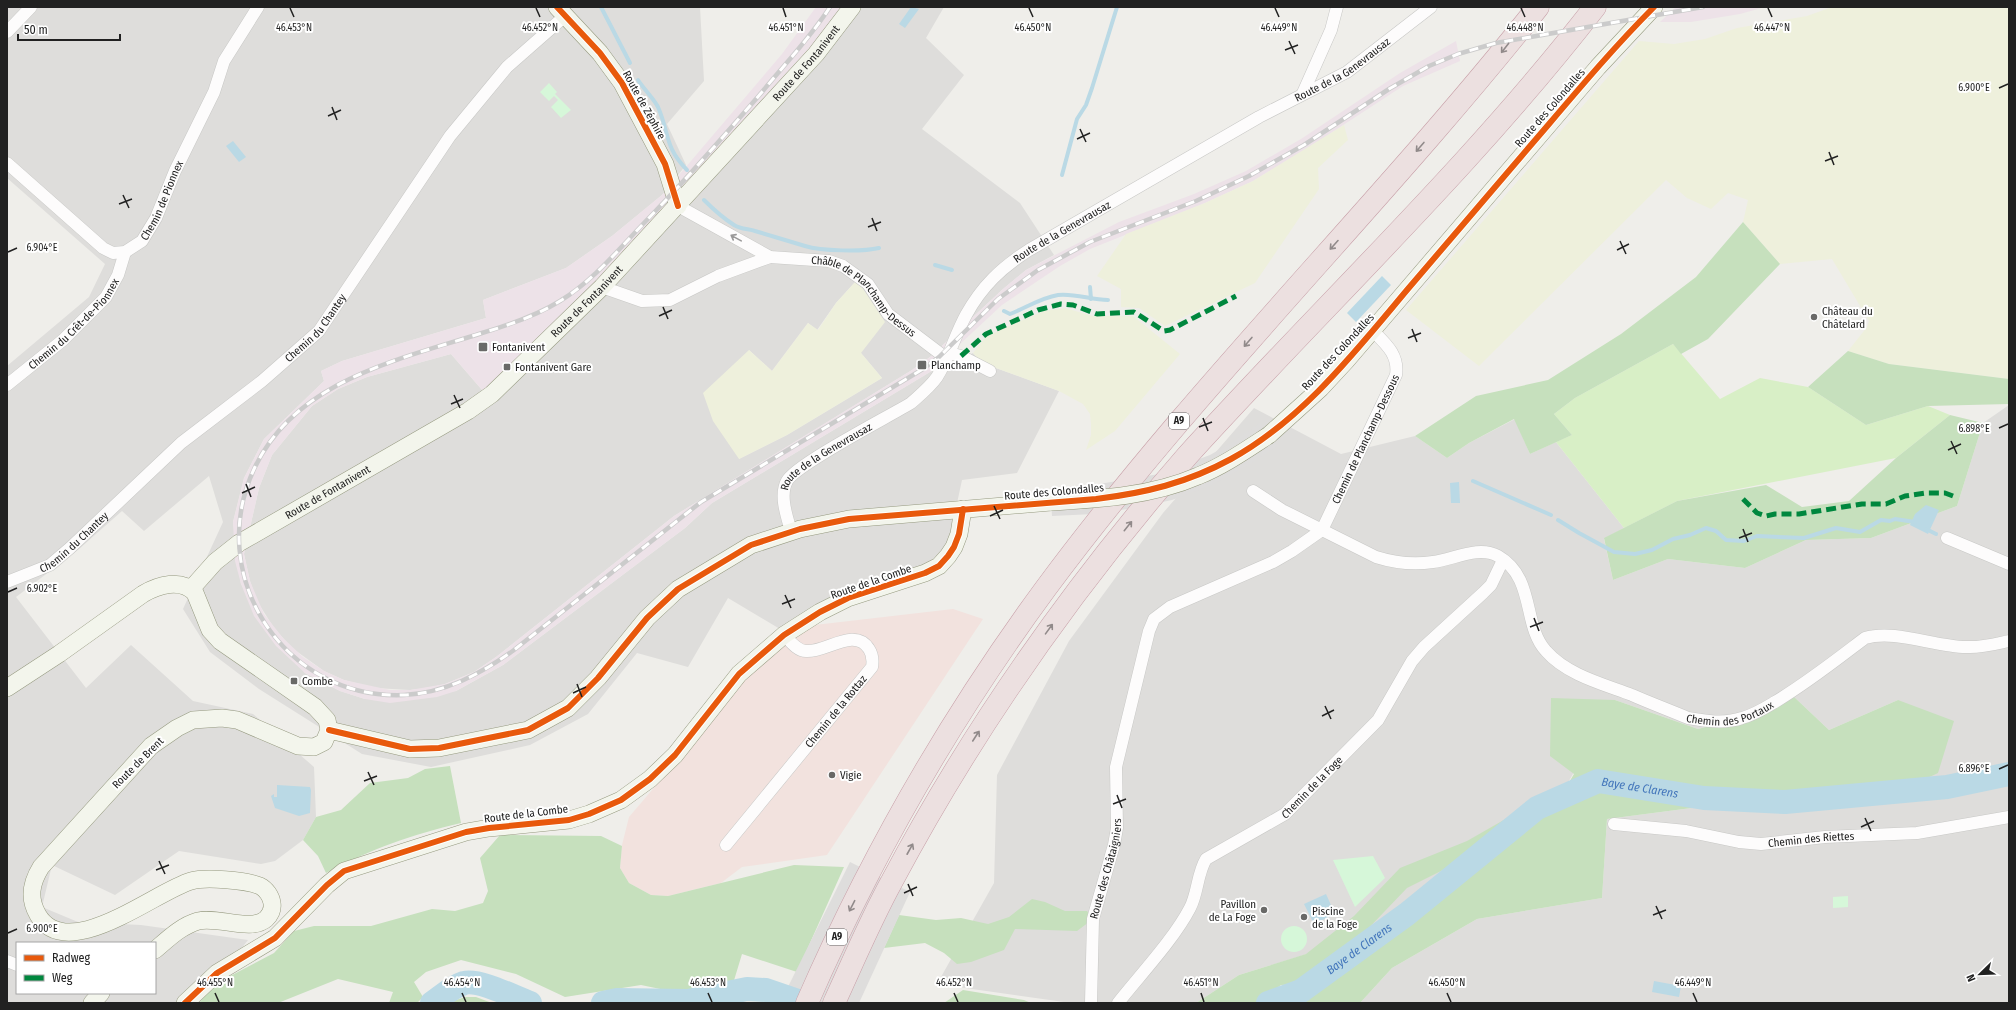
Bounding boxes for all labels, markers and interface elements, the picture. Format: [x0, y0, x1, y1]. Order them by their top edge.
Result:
scale bar [18, 16, 120, 42]
text: 46.453°N [276, 22, 312, 34]
text: 46.452°N [522, 22, 558, 34]
text: 46.451°N [768, 22, 804, 34]
street label: Route de Fontanivent [770, 22, 843, 104]
text: 46.450°N [1015, 22, 1051, 34]
text: 46.449°N [1261, 22, 1297, 34]
text: 46.448°N [1506, 22, 1544, 34]
text: 46.447°N [1754, 22, 1790, 34]
text: 50 m [24, 23, 48, 37]
street label: Route de la Genevrausaz [1292, 34, 1393, 104]
one-way arrow [1500, 43, 1509, 54]
street label: Route des Colondalles [1512, 66, 1588, 150]
street label: Route de Zéphire [620, 68, 668, 142]
text: 6.900°E [1958, 82, 1990, 94]
one-way arrow [1416, 142, 1425, 153]
street label: Chemin de Pionnex [138, 158, 186, 243]
street label: Route de la Genevrausaz [1011, 198, 1113, 265]
one-way arrow [730, 233, 742, 241]
one-way arrow [1330, 240, 1339, 250]
text: 6.904°E [26, 242, 58, 254]
street label: Châble de Planchamp-Dessus [811, 253, 919, 340]
street label: Route de Fontanivent [548, 262, 625, 340]
street label: Chemin du Crêt-de-Pionnex [26, 276, 121, 372]
street label: Chemin du Chantey [282, 291, 349, 365]
place label: Château du Châtelard [1822, 305, 1873, 331]
street label: Route des Colondalles [1299, 311, 1377, 393]
marker: Château du Châtelard [1809, 312, 1819, 322]
one-way arrow [1243, 337, 1253, 347]
marker: Fontanivent [477, 341, 489, 353]
place label: Fontanivent [492, 341, 546, 354]
marker: Planchamp [916, 359, 928, 371]
place label: Planchamp [931, 359, 981, 372]
place label: Fontanivent Gare [515, 361, 591, 374]
marker: Fontanivent Gare [502, 362, 512, 372]
street label: Chemin de Planchamp-Dessous [1329, 372, 1402, 506]
road number: A9 [1169, 413, 1189, 429]
street label: Route de la Genevrausaz [778, 420, 875, 492]
text: 6.898°E [1958, 423, 1990, 435]
street label: Route de Fontanivent [283, 462, 373, 522]
street label: Route des Colondalles [1004, 481, 1105, 503]
street label: Chemin du Chantey [38, 509, 111, 575]
one-way arrow [1123, 520, 1132, 531]
street label: Route de la Combe [829, 562, 913, 602]
text: 6.902°E [27, 583, 58, 595]
one-way arrow [1045, 624, 1053, 635]
street label: Chemin de la Rottaz [802, 672, 870, 750]
place label: Combe [302, 675, 333, 688]
marker: Combe [289, 676, 299, 686]
street label: Chemin des Portaux [1685, 698, 1776, 728]
one-way arrow [972, 731, 980, 742]
street label: Route de Brent [110, 734, 167, 791]
street label: Chemin de la Foge [1279, 753, 1345, 821]
text: 6.896°E [1958, 763, 1990, 775]
place label: Vigie [840, 769, 862, 782]
marker: Vigie [827, 770, 837, 780]
water label: Baye de Clarens [1601, 775, 1679, 801]
street label: Route de la Combe [483, 802, 569, 826]
street label: Route des Châtaigniers [1087, 818, 1124, 921]
street label: Chemin des Riettes [1767, 829, 1855, 850]
one-way arrow [907, 843, 914, 855]
place label: Pavillon de La Foge [1209, 898, 1256, 924]
one-way arrow [848, 900, 855, 912]
marker: Pavillon de La Foge [1259, 905, 1269, 915]
place label: Piscine de la Foge [1312, 905, 1357, 931]
marker: Piscine de la Foge [1299, 912, 1309, 922]
water label: Baye de Clarens [1324, 920, 1395, 977]
text: 6.900°E [26, 923, 58, 935]
road number: A9 [827, 929, 847, 945]
legend [16, 942, 156, 994]
text: Radweg [52, 951, 91, 965]
north arrow [1960, 954, 2000, 994]
text: Weg [52, 971, 73, 985]
text: N [1964, 972, 1979, 983]
text: 46.455°N [197, 977, 233, 989]
text: 46.454°N [444, 977, 480, 989]
text: 46.453°N [690, 977, 726, 989]
text: 46.452°N [936, 977, 972, 989]
text: 46.451°N [1183, 977, 1219, 989]
text: 46.450°N [1429, 977, 1465, 989]
text: 46.449°N [1675, 977, 1711, 989]

